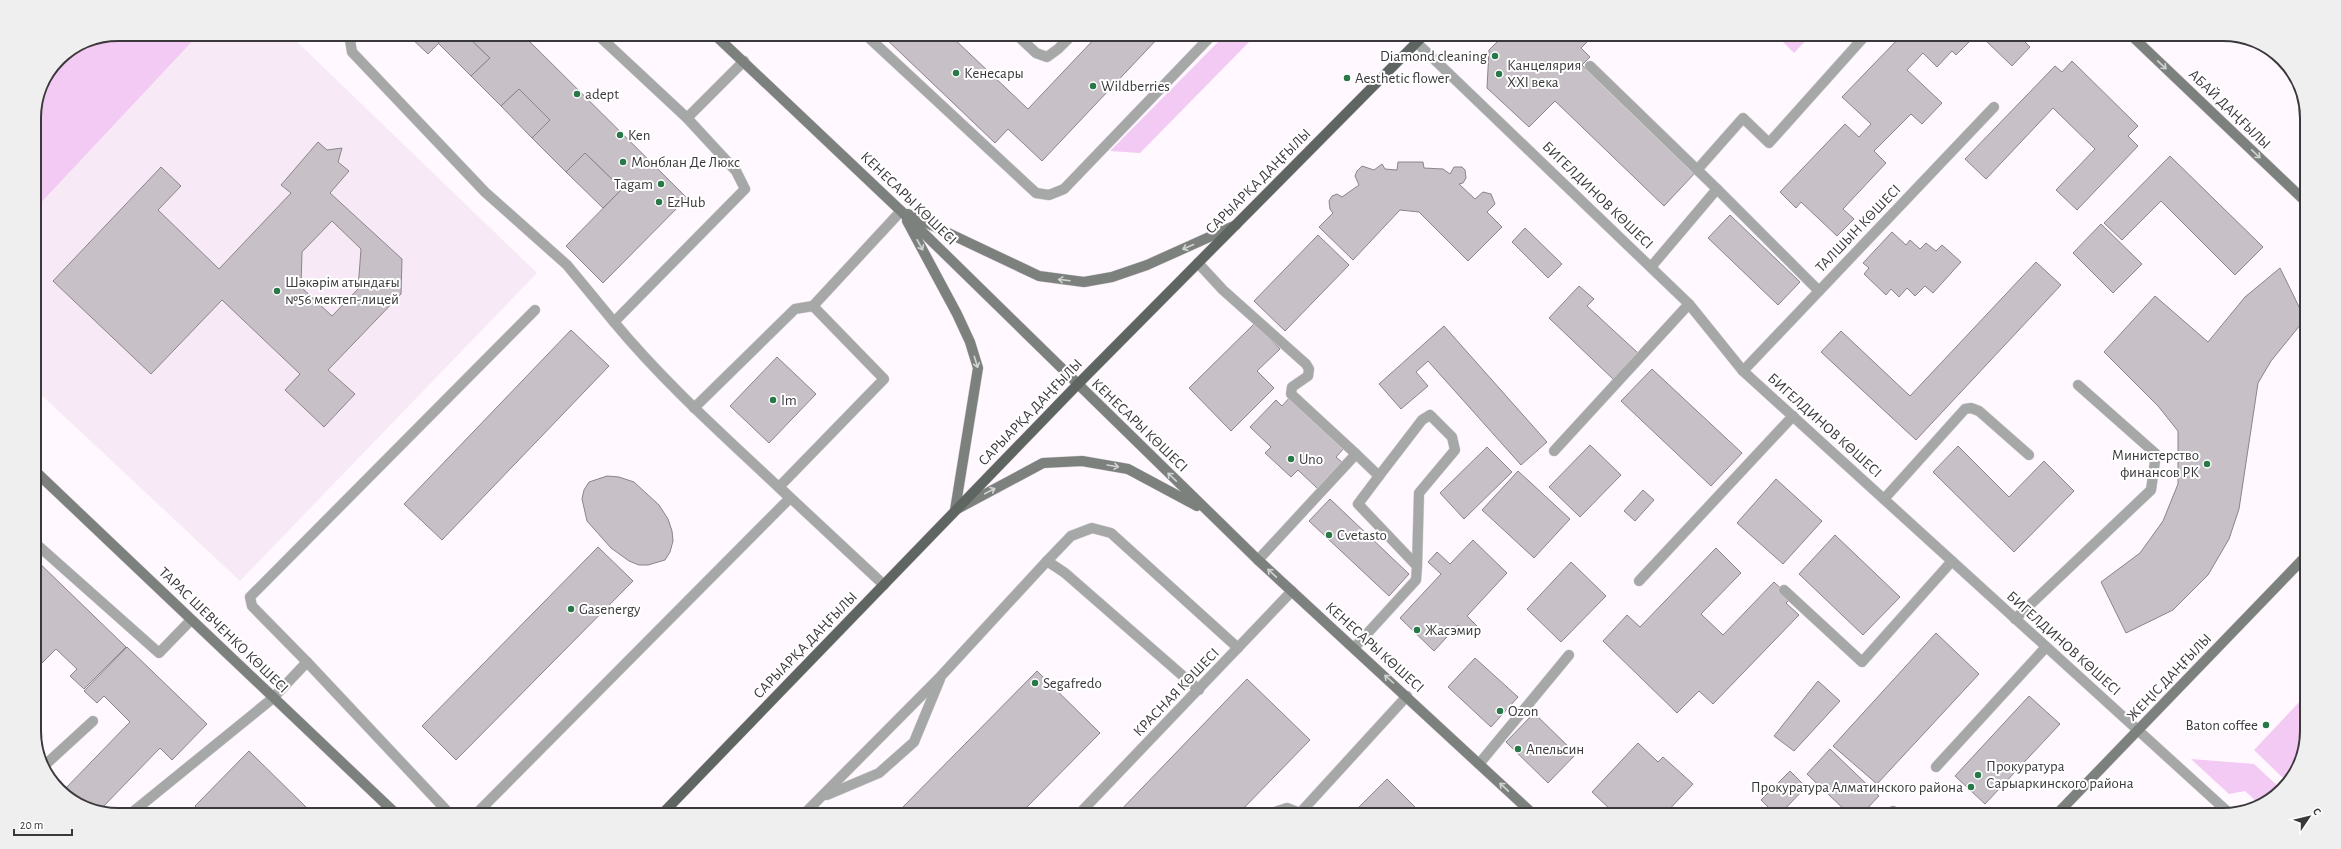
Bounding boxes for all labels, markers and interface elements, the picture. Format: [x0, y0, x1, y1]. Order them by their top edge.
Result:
place label: Diamond cleaning [1380, 49, 1488, 64]
marker: Diamond cleaning [1490, 51, 1500, 61]
place label: Канцелярия XXI века [1507, 58, 1581, 90]
one-way arrow [2157, 60, 2167, 70]
place label: Кенесары [964, 66, 1024, 81]
street label: АБАЙ ДАҢҒЫЛЫ [2186, 67, 2273, 152]
marker: Кенесары [951, 68, 961, 78]
marker: Канцелярия XXI века [1494, 69, 1504, 79]
place label: Aesthetic flower [1355, 71, 1450, 86]
marker: Aesthetic flower [1342, 73, 1352, 83]
place label: Wildberries [1101, 79, 1170, 94]
marker: Wildberries [1088, 81, 1098, 91]
place label: adept [585, 87, 619, 102]
marker: adept [572, 89, 582, 99]
street label: САРЫАРҚА ДАҢҒЫЛЫ [1203, 126, 1314, 237]
place label: Ken [628, 128, 651, 143]
marker: Ken [615, 130, 625, 140]
street label: БИГЕЛДИНОВ КӨШЕСІ [1539, 139, 1656, 252]
street label: КЕНЕСАРЫ КӨШЕСІ [858, 149, 960, 248]
one-way arrow [2251, 150, 2261, 159]
place label: Монблан Де Люкс [631, 155, 740, 170]
marker: Монблан Де Люкс [618, 157, 628, 167]
place label: Tagam [614, 177, 653, 192]
marker: Tagam [656, 179, 666, 189]
street label: ТАЛШЫН КӨШЕСІ [1813, 182, 1904, 275]
place label: EzHub [667, 195, 706, 210]
marker: EzHub [654, 197, 664, 207]
one-way arrow [917, 239, 925, 251]
one-way arrow [1182, 244, 1194, 251]
place label: Шәкәрім атындағы №56 мектеп-лицей [285, 275, 400, 307]
one-way arrow [1058, 276, 1071, 284]
marker: Шәкәрім атындағы №56 мектеп-лицей [272, 286, 282, 296]
one-way arrow [973, 355, 980, 368]
street label: САРЫАРҚА ДАҢҒЫЛЫ [976, 356, 1085, 469]
street label: БИГЕЛДИНОВ КӨШЕСІ [1765, 370, 1885, 480]
street label: КЕНЕСАРЫ КӨШЕСІ [1089, 376, 1191, 475]
place label: Im [781, 393, 797, 408]
marker: Im [768, 395, 778, 405]
place label: Министерство финансов РК [2112, 448, 2199, 480]
place label: Uno [1299, 452, 1323, 467]
marker: Uno [1286, 454, 1296, 464]
marker: Министерство финансов РК [2202, 459, 2212, 469]
one-way arrow [1106, 463, 1119, 471]
one-way arrow [1167, 472, 1177, 482]
one-way arrow [984, 487, 996, 495]
place label: Cvetasto [1337, 528, 1387, 543]
marker: Cvetasto [1324, 530, 1334, 540]
street label: ТАРАС ШЕВЧЕНКО КӨШЕСІ [156, 565, 291, 696]
one-way arrow [1267, 568, 1277, 578]
street label: БИГЕЛДИНОВ КӨШЕСІ [2004, 588, 2124, 698]
street label: САРЫАРҚА ДАҢҒЫЛЫ [751, 589, 860, 702]
street label: КЕНЕСАРЫ КӨШЕСІ [1322, 599, 1427, 695]
place label: Gasenergy [579, 602, 641, 617]
marker: Gasenergy [566, 604, 576, 614]
place label: Жасэмир [1425, 623, 1481, 638]
marker: Жасэмир [1412, 625, 1422, 635]
street label: ЖЕҢІС ДАҢҒЫЛЫ [2124, 631, 2215, 724]
street label: КРАСНАЯ КӨШЕСІ [1131, 645, 1222, 739]
one-way arrow [1384, 675, 1394, 684]
place label: Segafredo [1043, 676, 1102, 691]
marker: Segafredo [1030, 678, 1040, 688]
place label: Ozon [1508, 704, 1538, 719]
marker: Ozon [1495, 706, 1505, 716]
place label: Baton coffee [2186, 718, 2258, 733]
marker: Baton coffee [2261, 720, 2271, 730]
place label: Апельсин [1526, 742, 1584, 757]
marker: Апельсин [1513, 744, 1523, 754]
place label: Прокуратура Сарыаркинского района [1986, 759, 2134, 791]
marker: Прокуратура Сарыаркинского района [1973, 770, 1983, 780]
place label: Прокуратура Алматинского района [1751, 780, 1963, 795]
one-way arrow [1499, 782, 1509, 792]
marker: Прокуратура Алматинского района [1966, 782, 1976, 792]
north arrow [2289, 797, 2329, 837]
text: С [2311, 806, 2323, 817]
scale bar [14, 811, 72, 837]
text: 20 m [20, 819, 43, 831]

